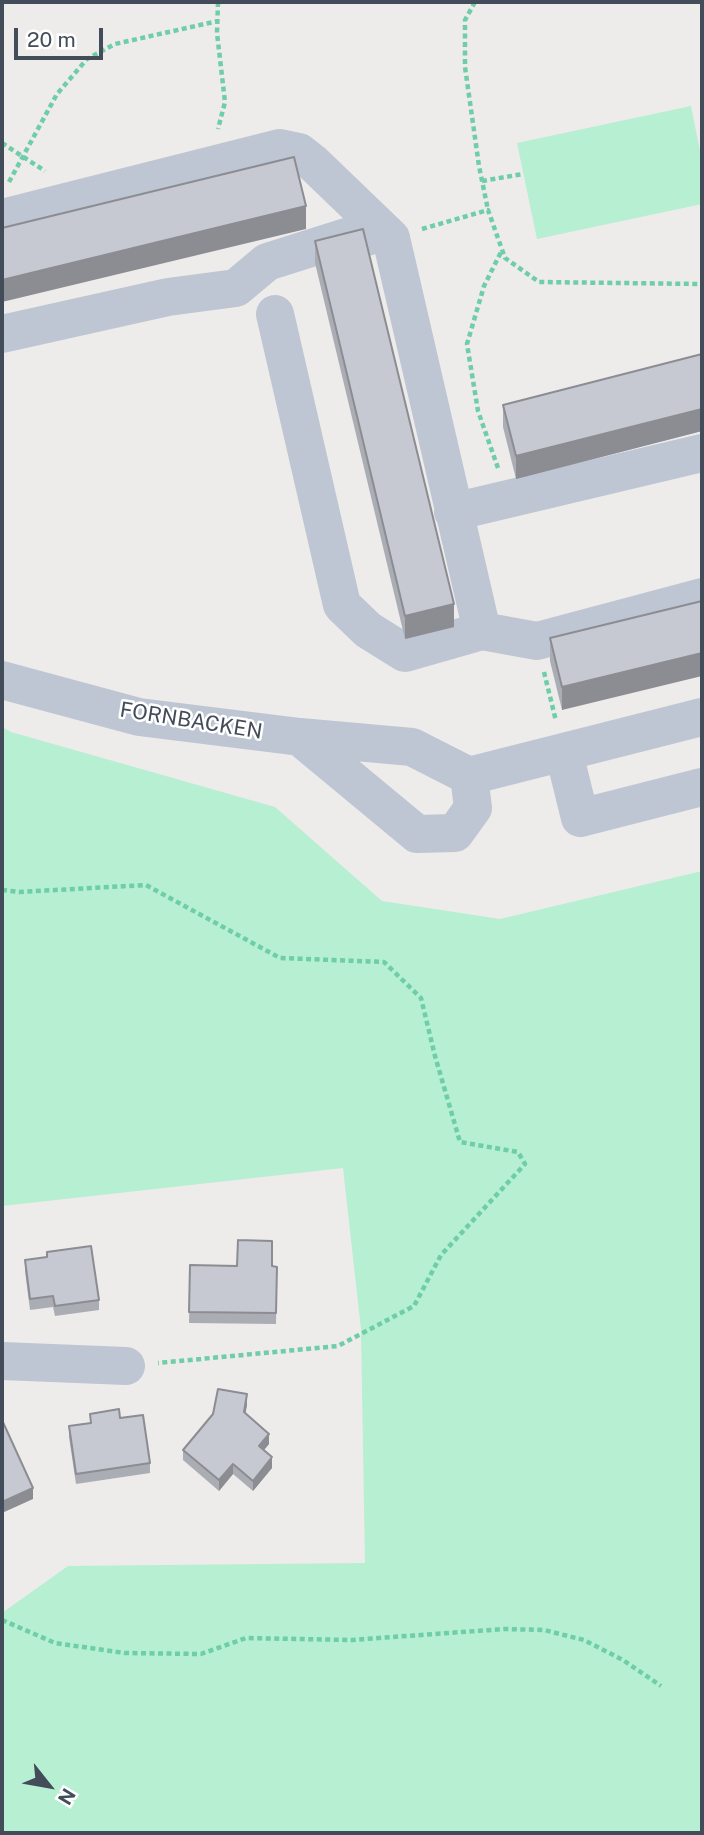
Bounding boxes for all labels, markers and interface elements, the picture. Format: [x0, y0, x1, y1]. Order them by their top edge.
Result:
scale bar [18, 14, 107, 58]
text: 20 m [27, 27, 76, 52]
street label: FORNBACKEN [118, 697, 264, 745]
north arrow [14, 1751, 84, 1821]
text: N [54, 1785, 80, 1809]

